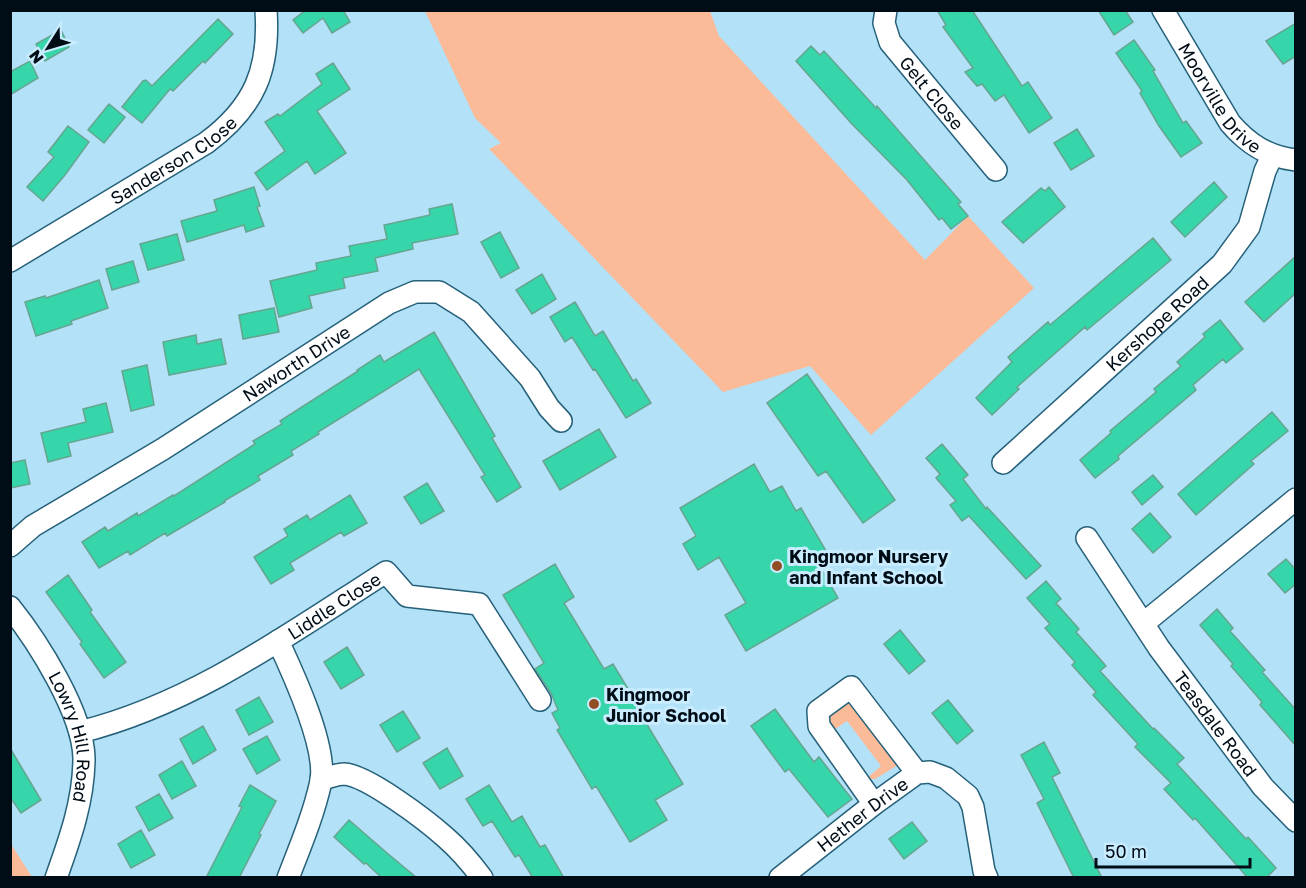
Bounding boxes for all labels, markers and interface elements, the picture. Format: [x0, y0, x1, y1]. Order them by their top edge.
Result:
north arrow [18, 18, 78, 78]
street label: Moorville Drive [1174, 39, 1265, 158]
text: N [24, 46, 48, 68]
street label: Gelt Close [895, 52, 969, 134]
street label: Sanderson Close [106, 111, 241, 209]
street label: Kershope Road [1101, 271, 1213, 375]
street label: Naworth Drive [238, 320, 354, 406]
place label: Kingmoor Nursery and Infant School [789, 545, 948, 588]
marker: Kingmoor Nursery and Infant School [770, 559, 784, 573]
street label: Liddle Close [283, 567, 385, 644]
street label: Lowry Hill Road [44, 667, 95, 804]
street label: Teasdale Road [1169, 667, 1262, 781]
place label: Kingmoor Junior School [606, 683, 726, 726]
marker: Kingmoor Junior School [587, 697, 601, 711]
street label: Hether Drive [812, 772, 912, 856]
scale bar [1096, 831, 1250, 869]
text: 50 m [1105, 840, 1147, 862]

